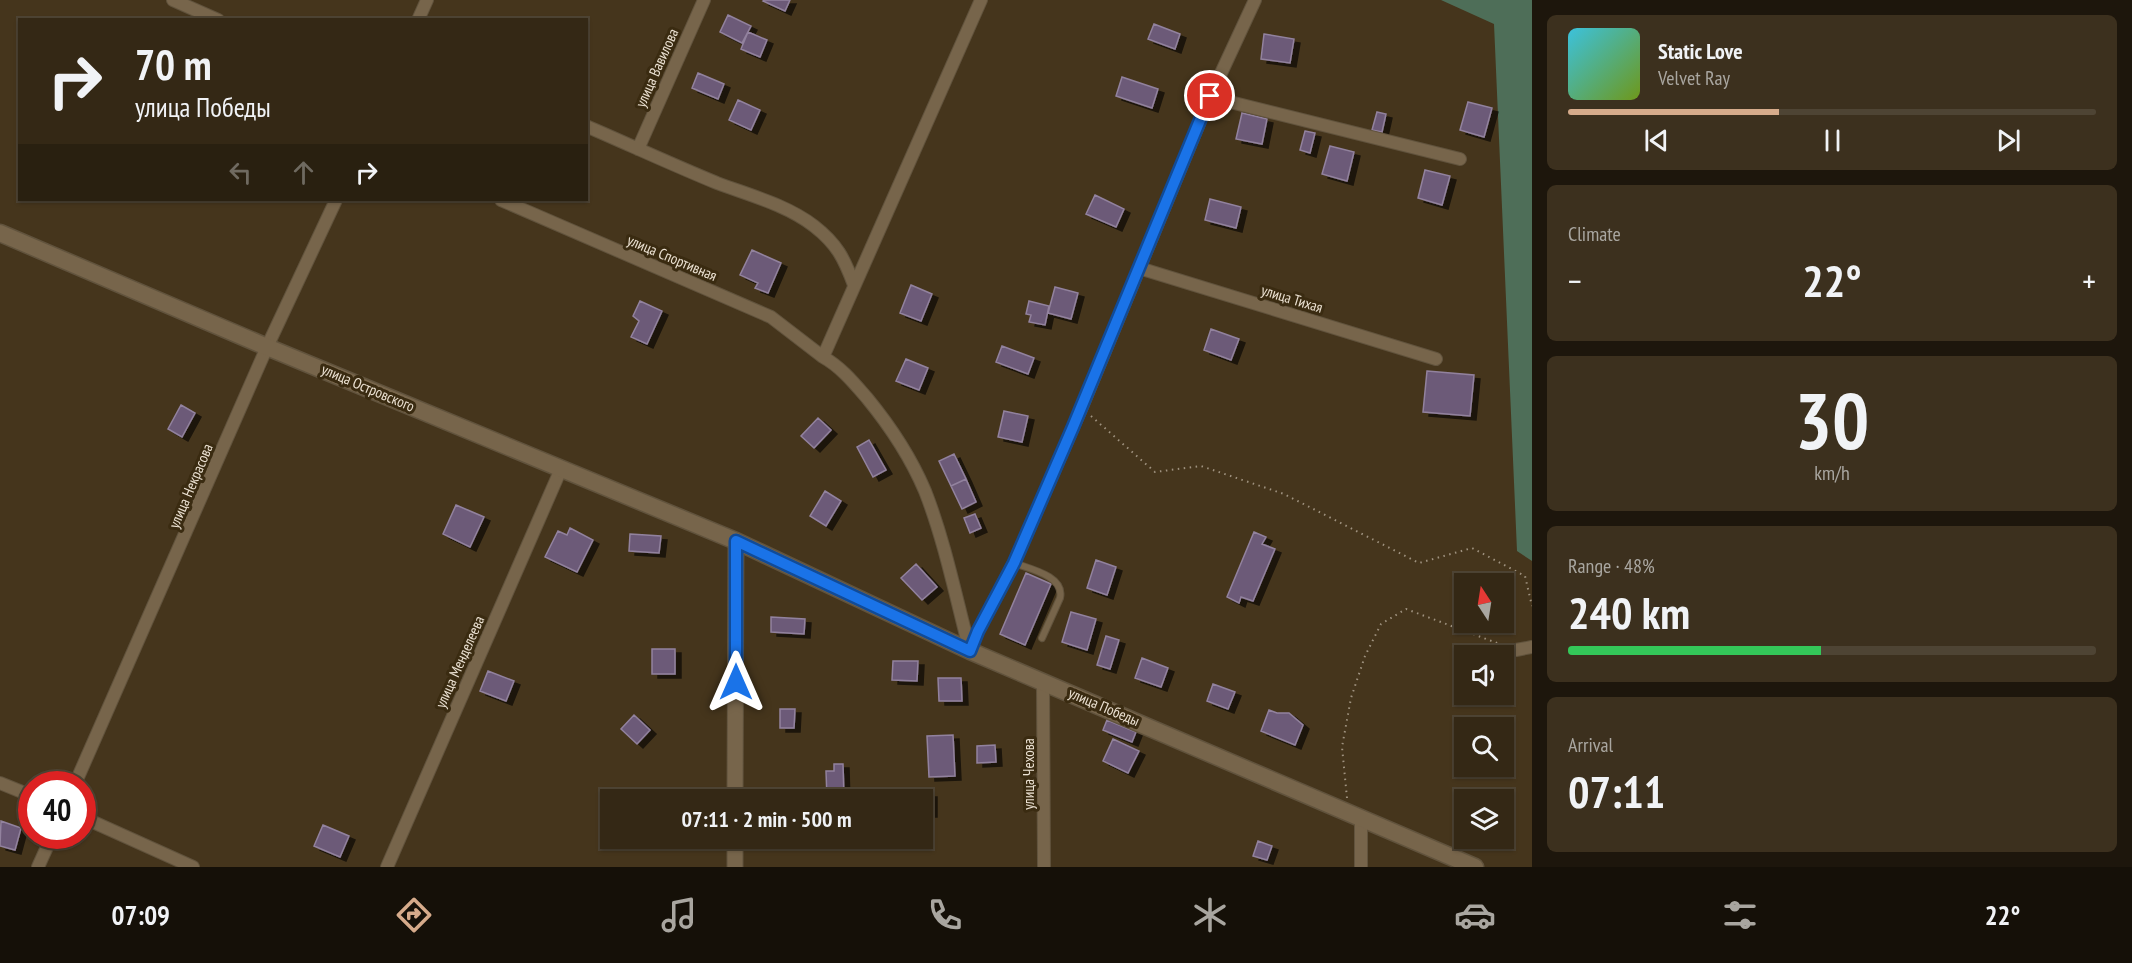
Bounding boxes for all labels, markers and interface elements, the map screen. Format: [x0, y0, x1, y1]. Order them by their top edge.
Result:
street label: улица Вавилова [631, 25, 682, 110]
text: 70 m [135, 37, 212, 92]
text: Static Love [1658, 37, 1743, 65]
icon: right [36, 42, 114, 120]
text: Velvet Ray [1658, 65, 1730, 91]
pin [1184, 70, 1235, 121]
icon: arrive [1193, 79, 1226, 112]
text: улица Победы [135, 90, 271, 124]
icon: previous [1640, 124, 1673, 157]
icon: pause [1816, 124, 1849, 157]
icon: next [1992, 124, 2025, 157]
icon: left [224, 156, 257, 189]
icon: ahead [287, 156, 320, 189]
icon: right [350, 156, 383, 189]
text: Climate [1568, 221, 1621, 247]
street label: улица Спортивная [624, 230, 720, 285]
text: 22° [1802, 251, 1862, 309]
text: − [1568, 259, 1582, 302]
text: + [2082, 259, 2096, 302]
street label: улица Тихая [1259, 280, 1325, 317]
street label: улица Островского [319, 359, 418, 416]
text: 30 [1795, 370, 1869, 471]
street label: улица Некрасова [164, 441, 217, 531]
text: km/h [1814, 460, 1850, 486]
text: Range · 48% [1568, 553, 1655, 579]
north arrow [1454, 573, 1514, 633]
map controls [1454, 573, 1514, 849]
text: 240 km [1568, 583, 1690, 641]
street label: улица Менделеева [431, 613, 488, 711]
button: sound [1454, 645, 1514, 705]
position arrow [704, 650, 768, 714]
street label: улица Победы [1066, 683, 1143, 730]
button: search [1454, 717, 1514, 777]
text: Arrival [1568, 732, 1613, 758]
street label: улица Чехова [1019, 738, 1038, 810]
text: 07:11 [1568, 762, 1665, 820]
speed limit sign: 40 [18, 771, 96, 849]
button: layers [1454, 789, 1514, 849]
text: 07:11 · 2 min · 500 m [681, 805, 852, 833]
icon: directions [393, 894, 435, 936]
icon: music [658, 894, 700, 936]
icon: phone [924, 894, 966, 936]
icon: climate [1189, 894, 1231, 936]
icon: car [1454, 894, 1496, 936]
icon: filters [1719, 894, 1761, 936]
text: 07:09 [112, 898, 170, 932]
text: 22° [1985, 898, 2020, 932]

